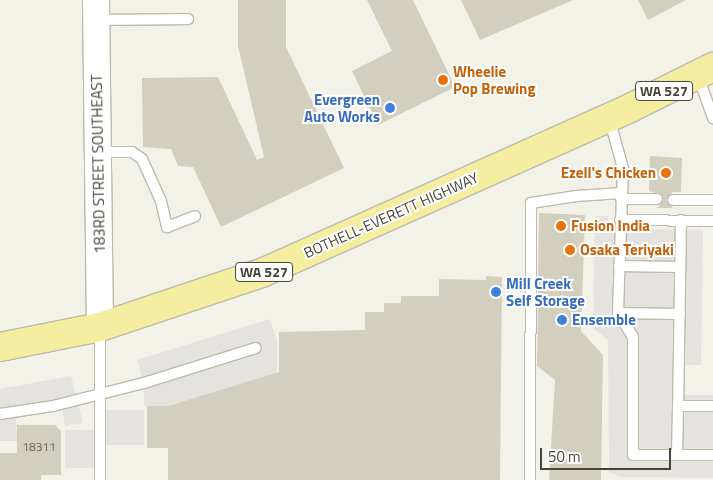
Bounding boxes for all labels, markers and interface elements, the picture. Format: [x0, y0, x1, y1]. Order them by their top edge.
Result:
place label: Wheelie Pop Brewing [453, 62, 535, 97]
street label: 183RD STREET SOUTHEAST [87, 74, 109, 254]
marker: Wheelie Pop Brewing [437, 74, 449, 86]
road number: WA 527 [634, 80, 694, 102]
place label: Evergreen Auto Works [304, 90, 380, 125]
marker: Evergreen Auto Works [384, 102, 396, 114]
place label: Ezell's Chicken [561, 164, 656, 182]
marker: Ezell's Chicken [660, 167, 672, 179]
street label: BOTHELL-EVERETT HIGHWAY [301, 168, 481, 262]
place label: Fusion India [571, 217, 650, 235]
marker: Fusion India [555, 220, 567, 232]
place label: Osaka Teriyaki [580, 241, 674, 259]
marker: Osaka Teriyaki [564, 244, 576, 256]
road number: WA 527 [234, 260, 294, 284]
place label: Mill Creek Self Storage [506, 274, 585, 309]
marker: Mill Creek Self Storage [490, 286, 502, 298]
place label: Ensemble [572, 311, 636, 329]
marker: Ensemble [556, 314, 568, 326]
scale bar [543, 438, 674, 470]
house number: 18311 [22, 440, 56, 454]
text: 50 m [548, 445, 581, 468]

